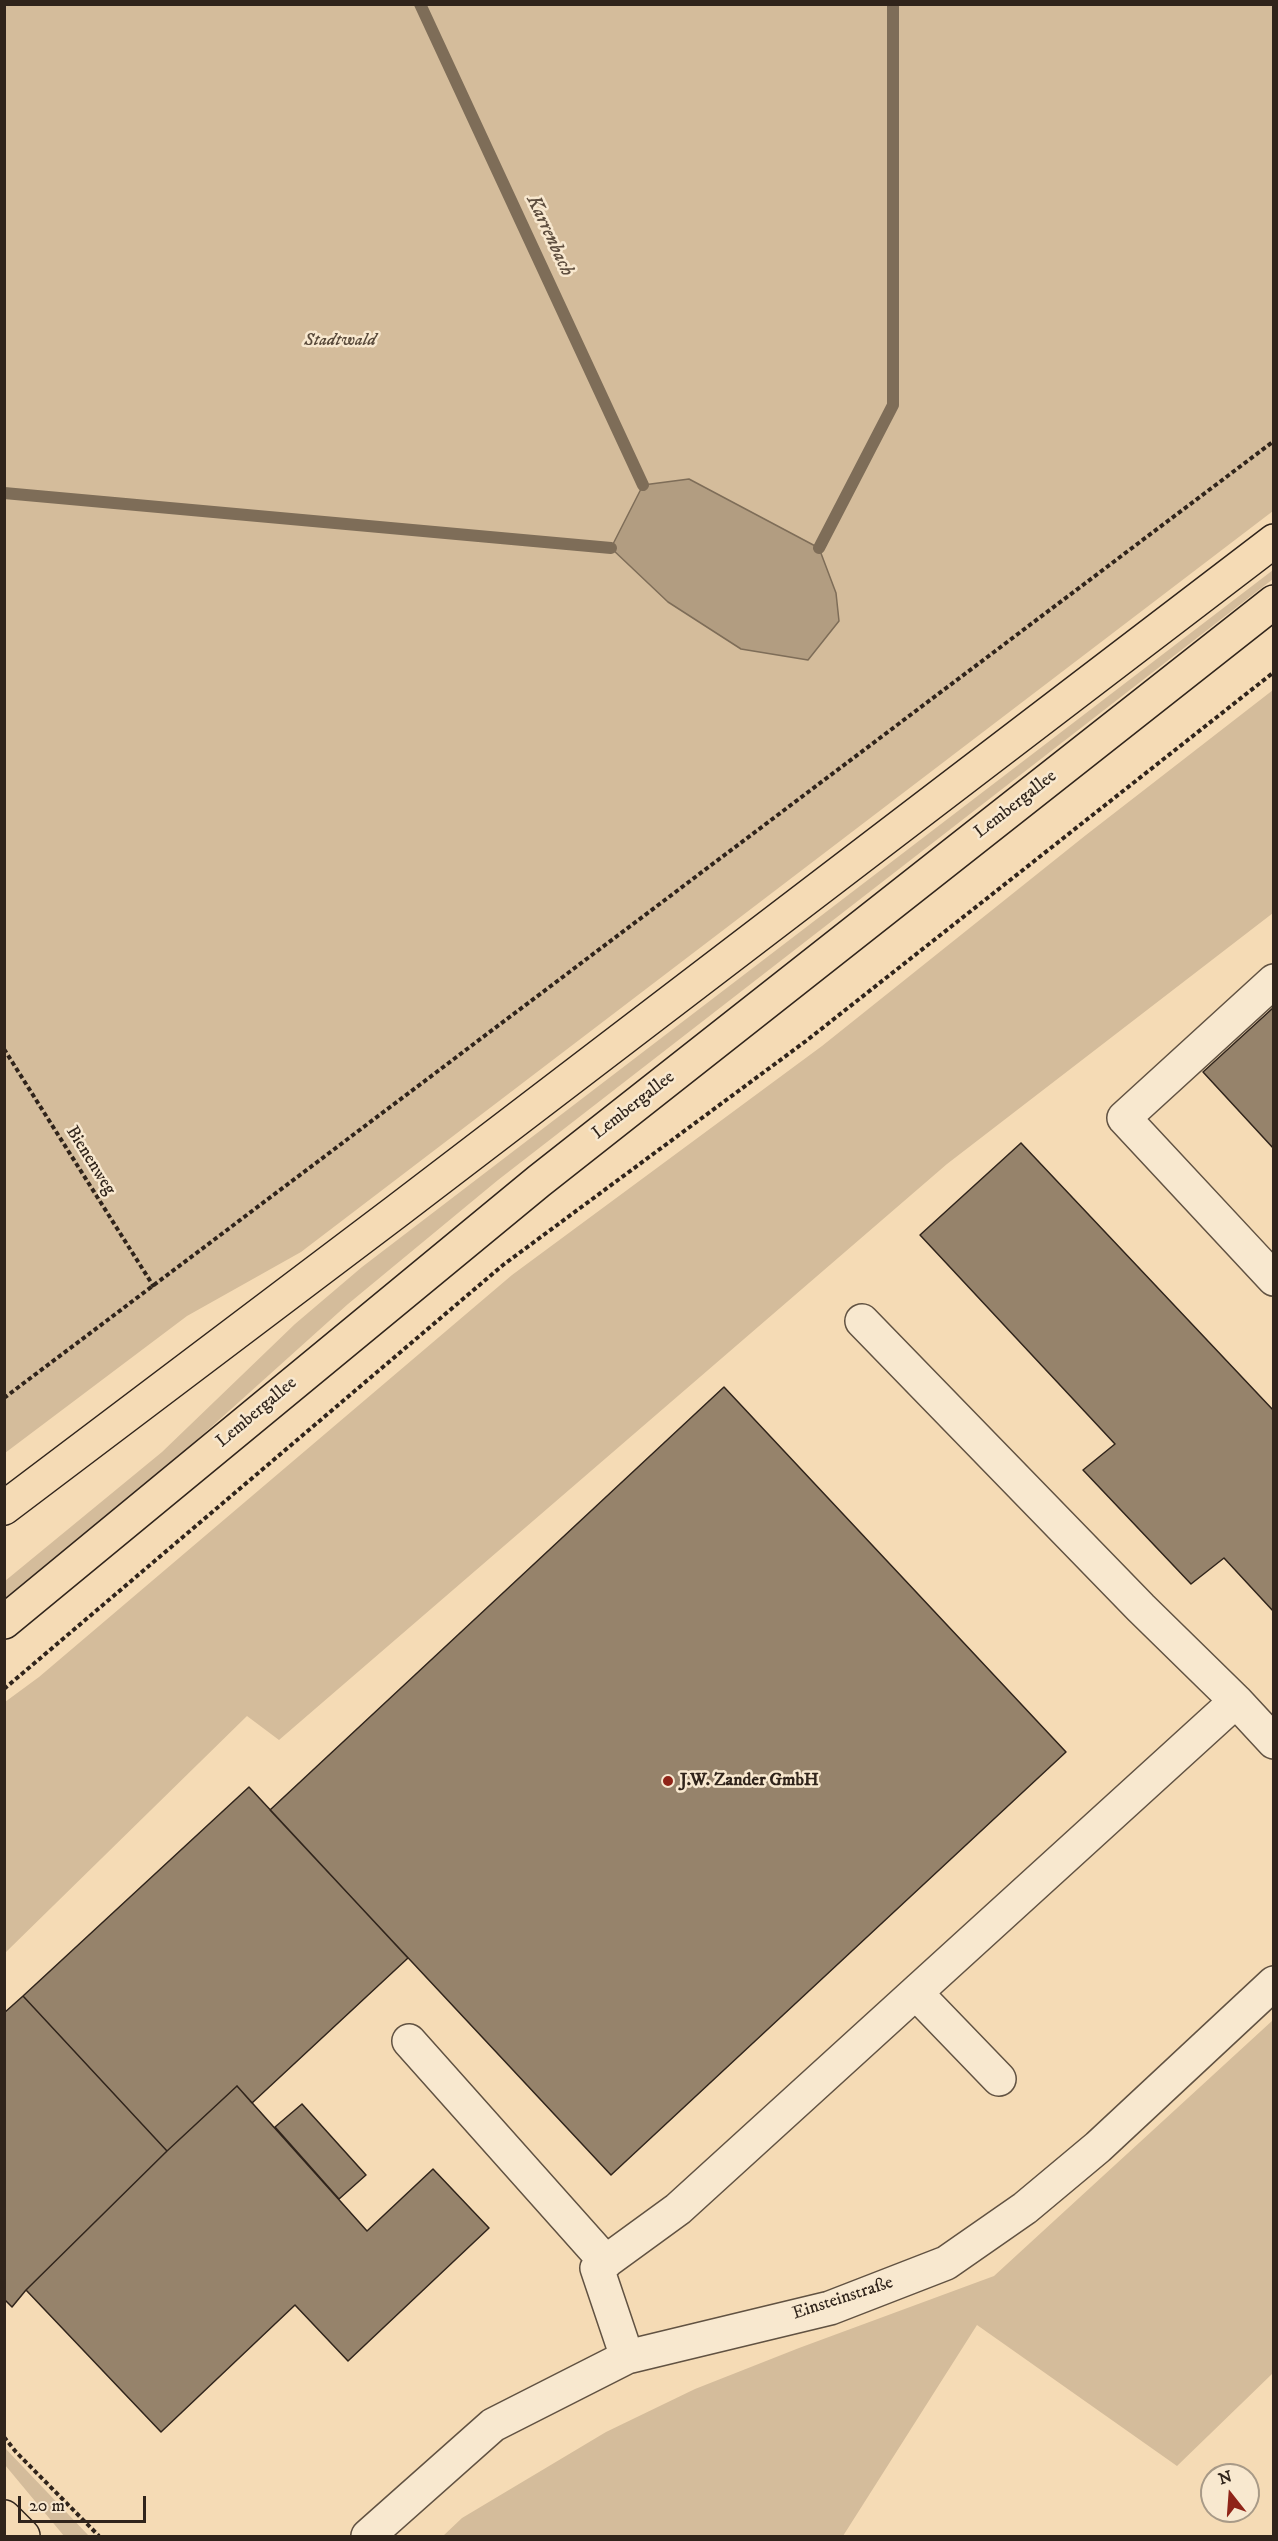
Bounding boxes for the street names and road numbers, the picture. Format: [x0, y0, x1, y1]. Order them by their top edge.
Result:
street label: Lembergallee [971, 766, 1061, 844]
street label: Lembergallee [589, 1067, 679, 1145]
street label: Bienenweg [60, 1123, 120, 1199]
street label: Lembergallee [212, 1373, 302, 1453]
street label: Einsteinstraße [790, 2273, 896, 2325]

